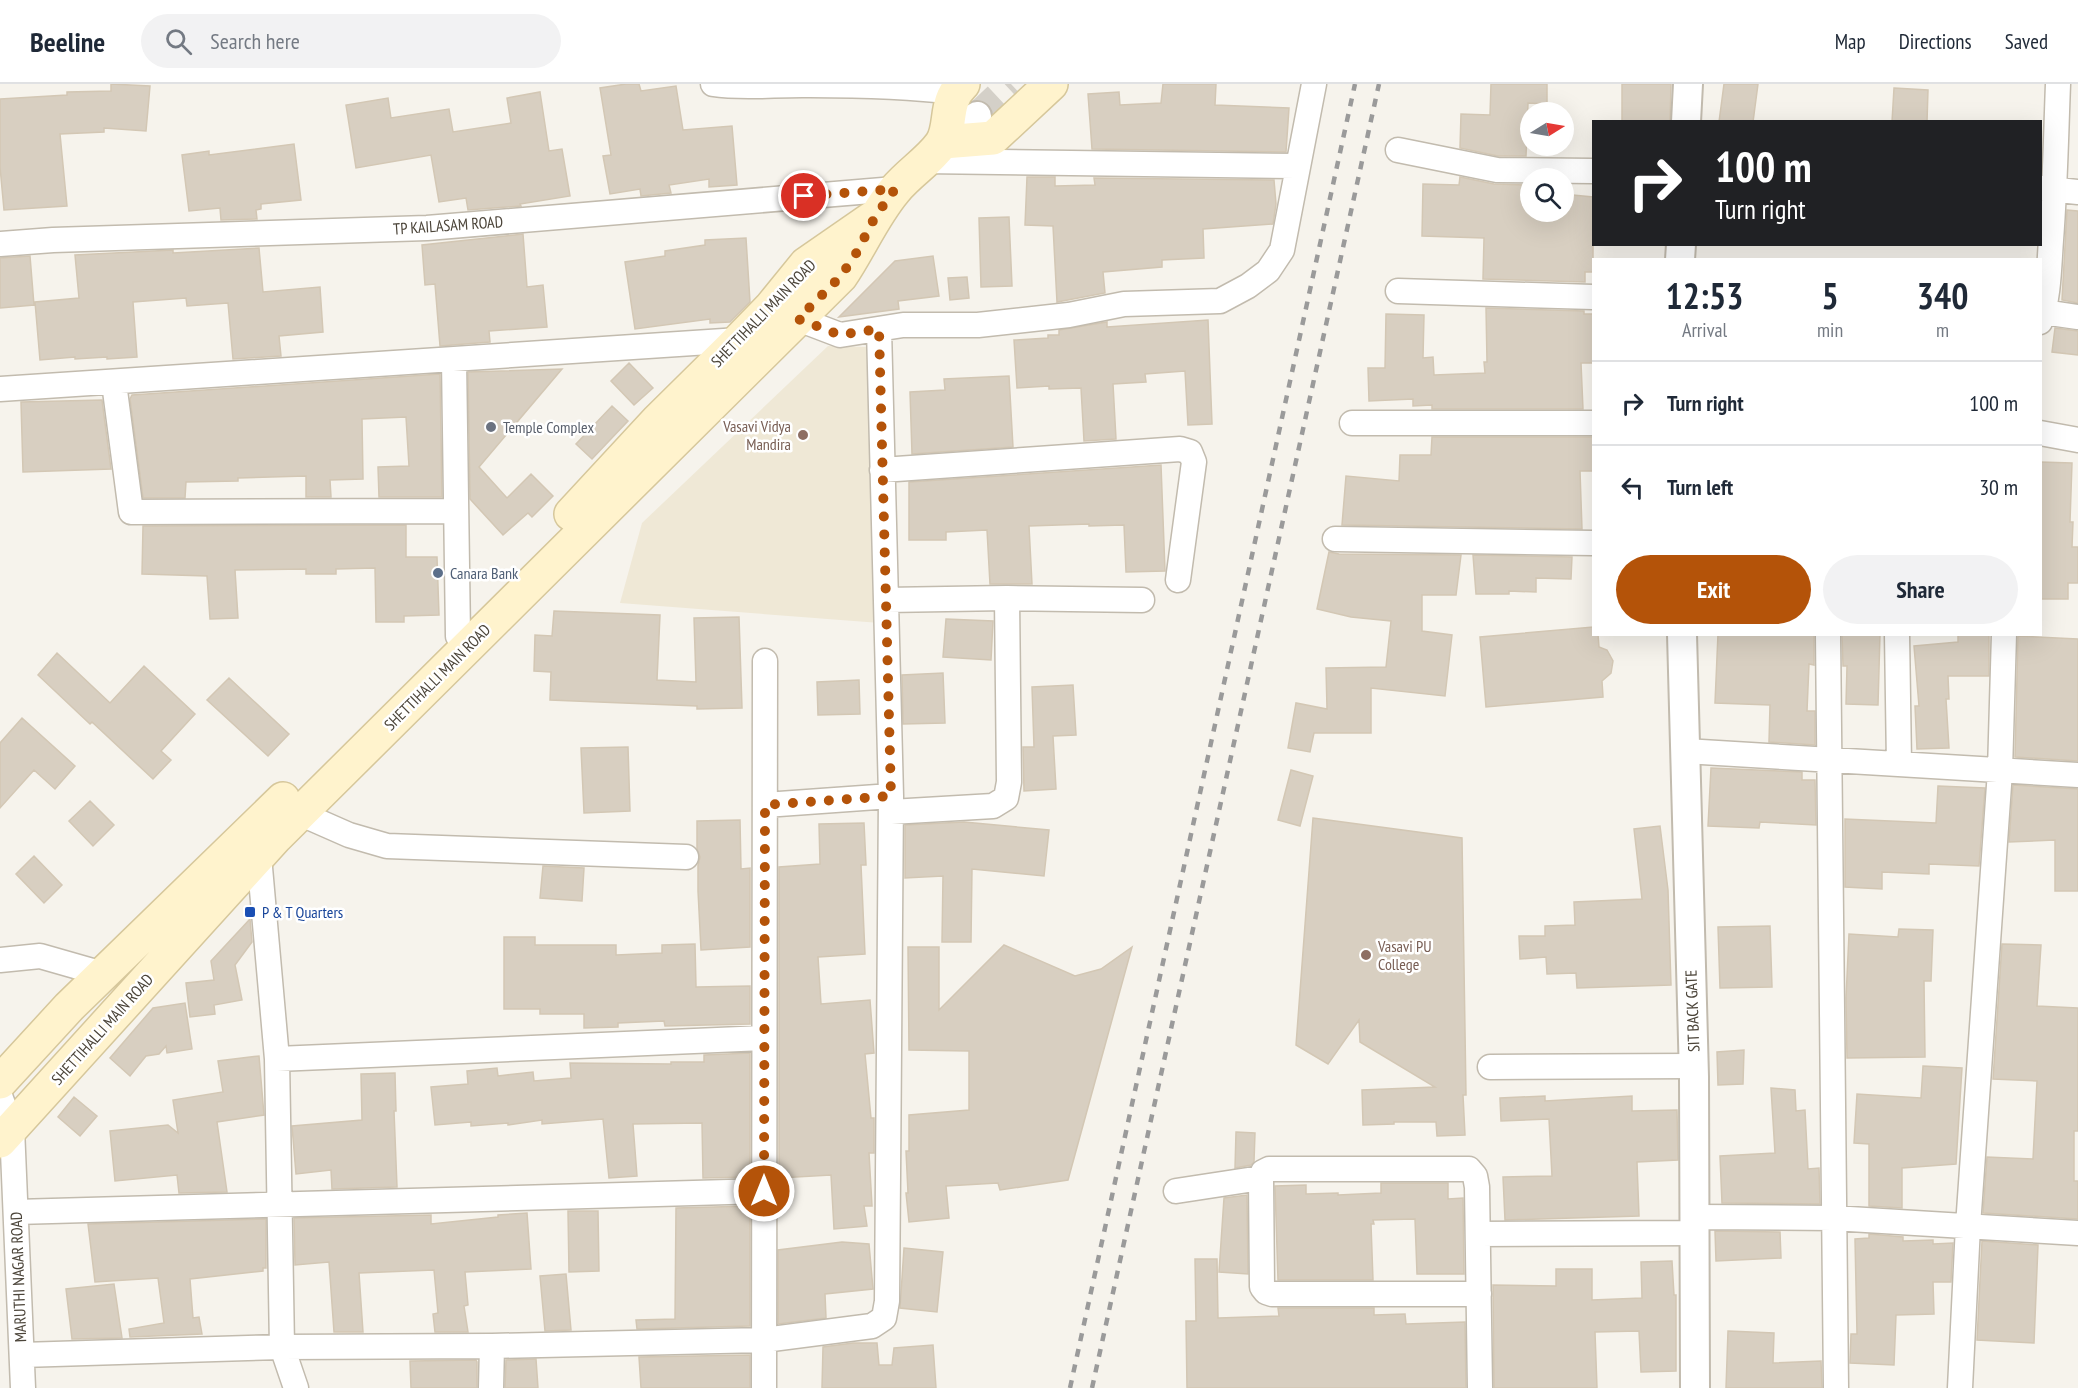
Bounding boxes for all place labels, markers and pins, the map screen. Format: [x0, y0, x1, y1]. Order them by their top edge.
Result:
pin [778, 170, 829, 221]
place label: Vasavi Vidya Mandira [722, 416, 791, 454]
place label: Temple Complex [503, 417, 594, 437]
marker: Temple Complex [484, 420, 498, 434]
marker: Vasavi Vidya Mandira [796, 428, 810, 442]
place label: Canara Bank [450, 563, 519, 583]
marker: Canara Bank [431, 566, 445, 580]
place label: P & T Quarters [262, 902, 343, 922]
marker: P & T Quarters [243, 905, 257, 919]
place label: Vasavi PU College [1377, 936, 1432, 974]
marker: Vasavi PU College [1359, 948, 1373, 962]

